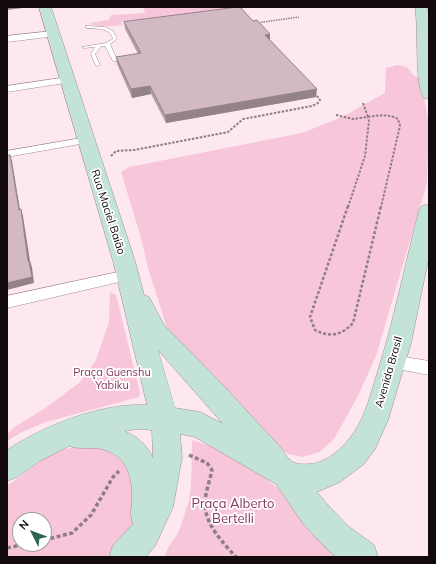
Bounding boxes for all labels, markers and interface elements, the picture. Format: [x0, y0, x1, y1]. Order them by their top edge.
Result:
street label: Rua Maciel Baião [88, 168, 128, 256]
street label: Avenida Brasil [373, 335, 405, 409]
park label: Praça Guenshu Yabiku [73, 366, 151, 392]
park label: Praça Alberto Bertelli [192, 496, 274, 527]
north arrow [12, 512, 52, 552]
text: N [16, 517, 32, 532]

